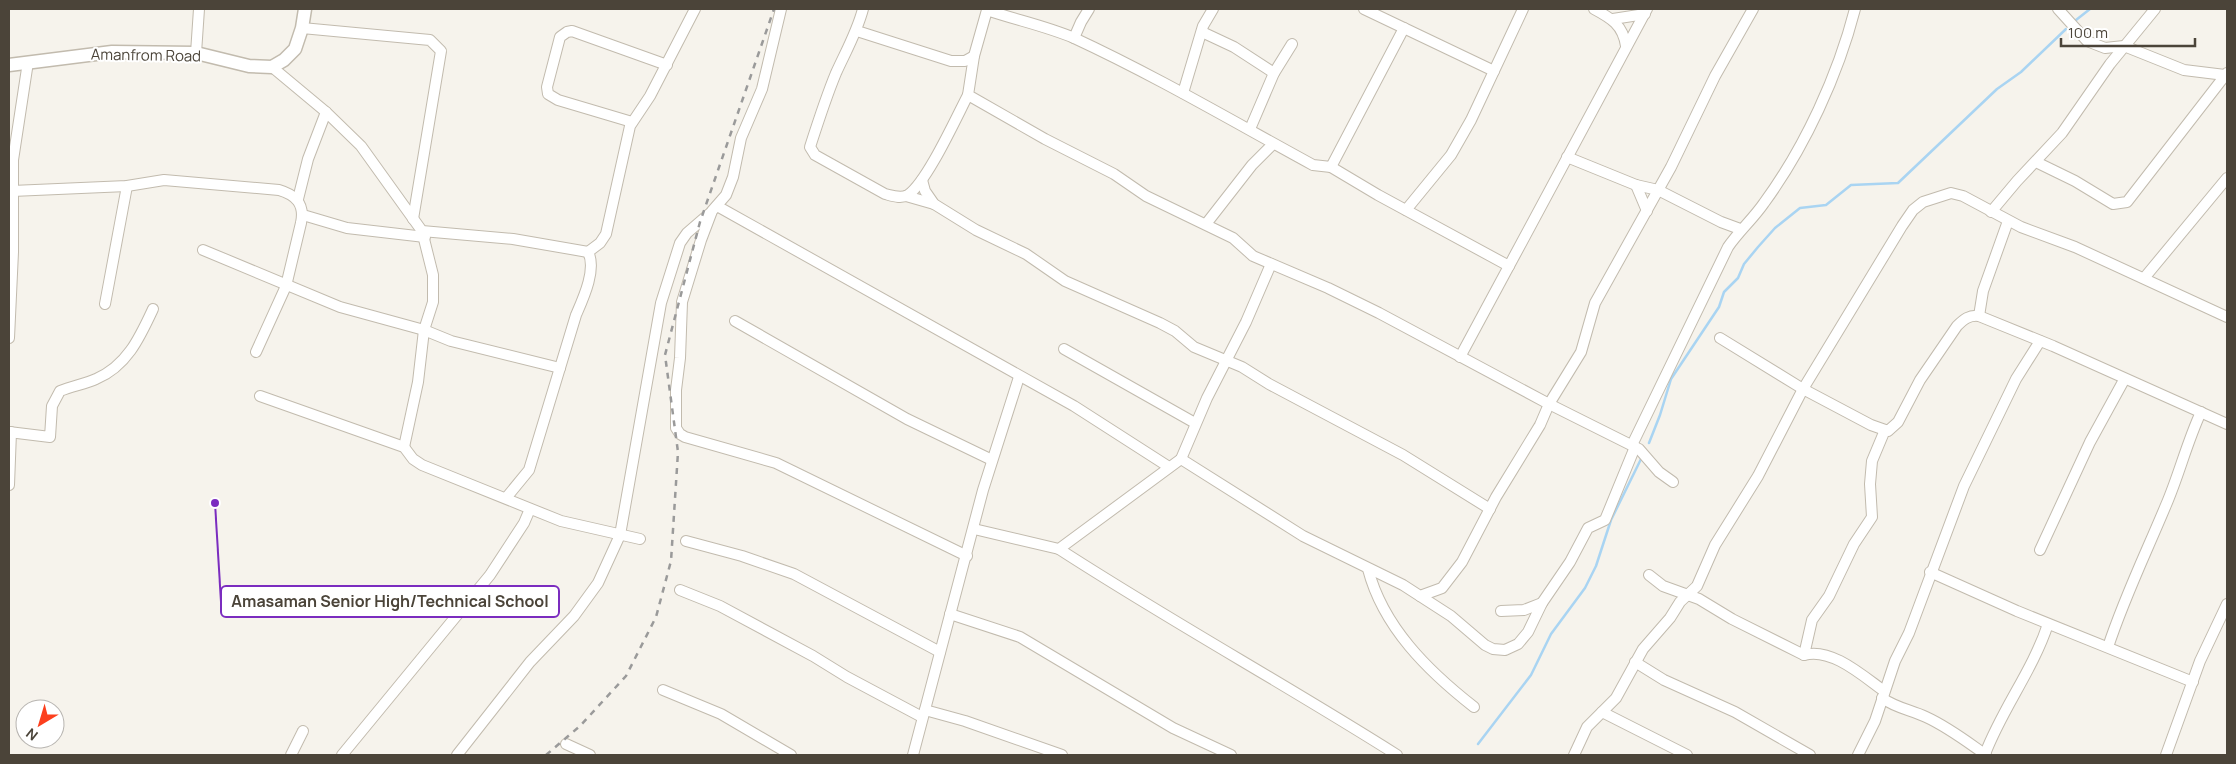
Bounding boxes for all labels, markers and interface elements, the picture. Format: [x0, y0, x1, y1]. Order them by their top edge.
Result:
scale bar [2061, 15, 2195, 47]
text: 100 m [2068, 22, 2108, 43]
street label: Amanfrom Road [91, 44, 201, 66]
callout: Amasaman Senior High/Technical School [221, 586, 559, 617]
text: Amasaman Senior High/Technical School [231, 590, 549, 612]
north arrow [15, 699, 65, 749]
text: N [22, 724, 42, 745]

